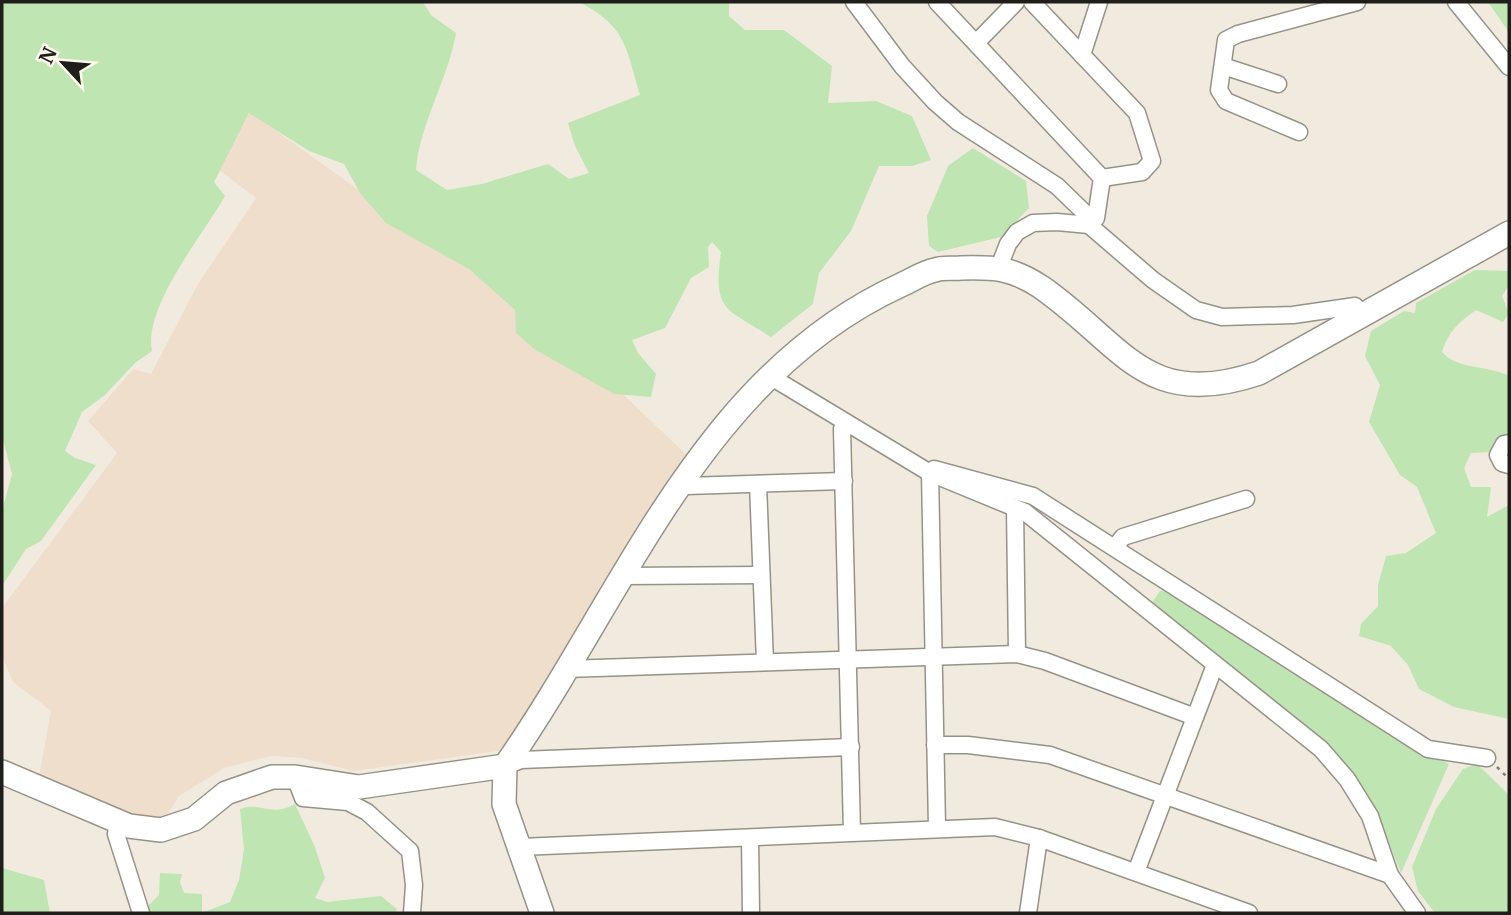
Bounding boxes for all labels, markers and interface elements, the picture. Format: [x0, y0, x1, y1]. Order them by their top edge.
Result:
north arrow [28, 28, 98, 98]
text: N [34, 44, 62, 68]

